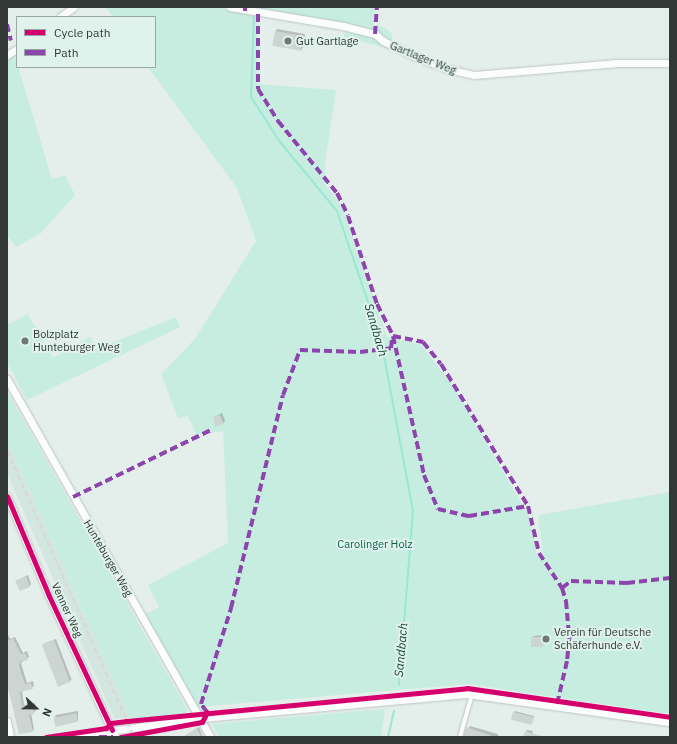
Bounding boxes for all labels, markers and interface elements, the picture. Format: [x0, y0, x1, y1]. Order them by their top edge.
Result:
legend [16, 16, 156, 68]
text: Cycle path [54, 25, 111, 40]
place label: Gut Gartlage [296, 34, 358, 48]
marker: Gut Gartlage [283, 36, 293, 46]
street label: Gartlager Weg [388, 39, 458, 77]
text: Path [54, 45, 79, 60]
water label: Sandbach [362, 302, 390, 358]
place label: Bolzplatz Hunteburger Weg [33, 328, 119, 354]
marker: Bolzplatz Hunteburger Weg [20, 336, 30, 346]
street label: Hunteburger Weg [81, 517, 135, 599]
park label: Carolinger Holz [337, 537, 413, 551]
street label: Venner Weg [49, 580, 85, 640]
water label: Sandbach [391, 622, 411, 678]
place label: Verein für Deutsche Schäferhunde e.V. [554, 626, 651, 652]
marker: Verein für Deutsche Schäferhunde e.V. [541, 634, 551, 644]
north arrow [16, 688, 56, 728]
text: N [39, 706, 55, 719]

